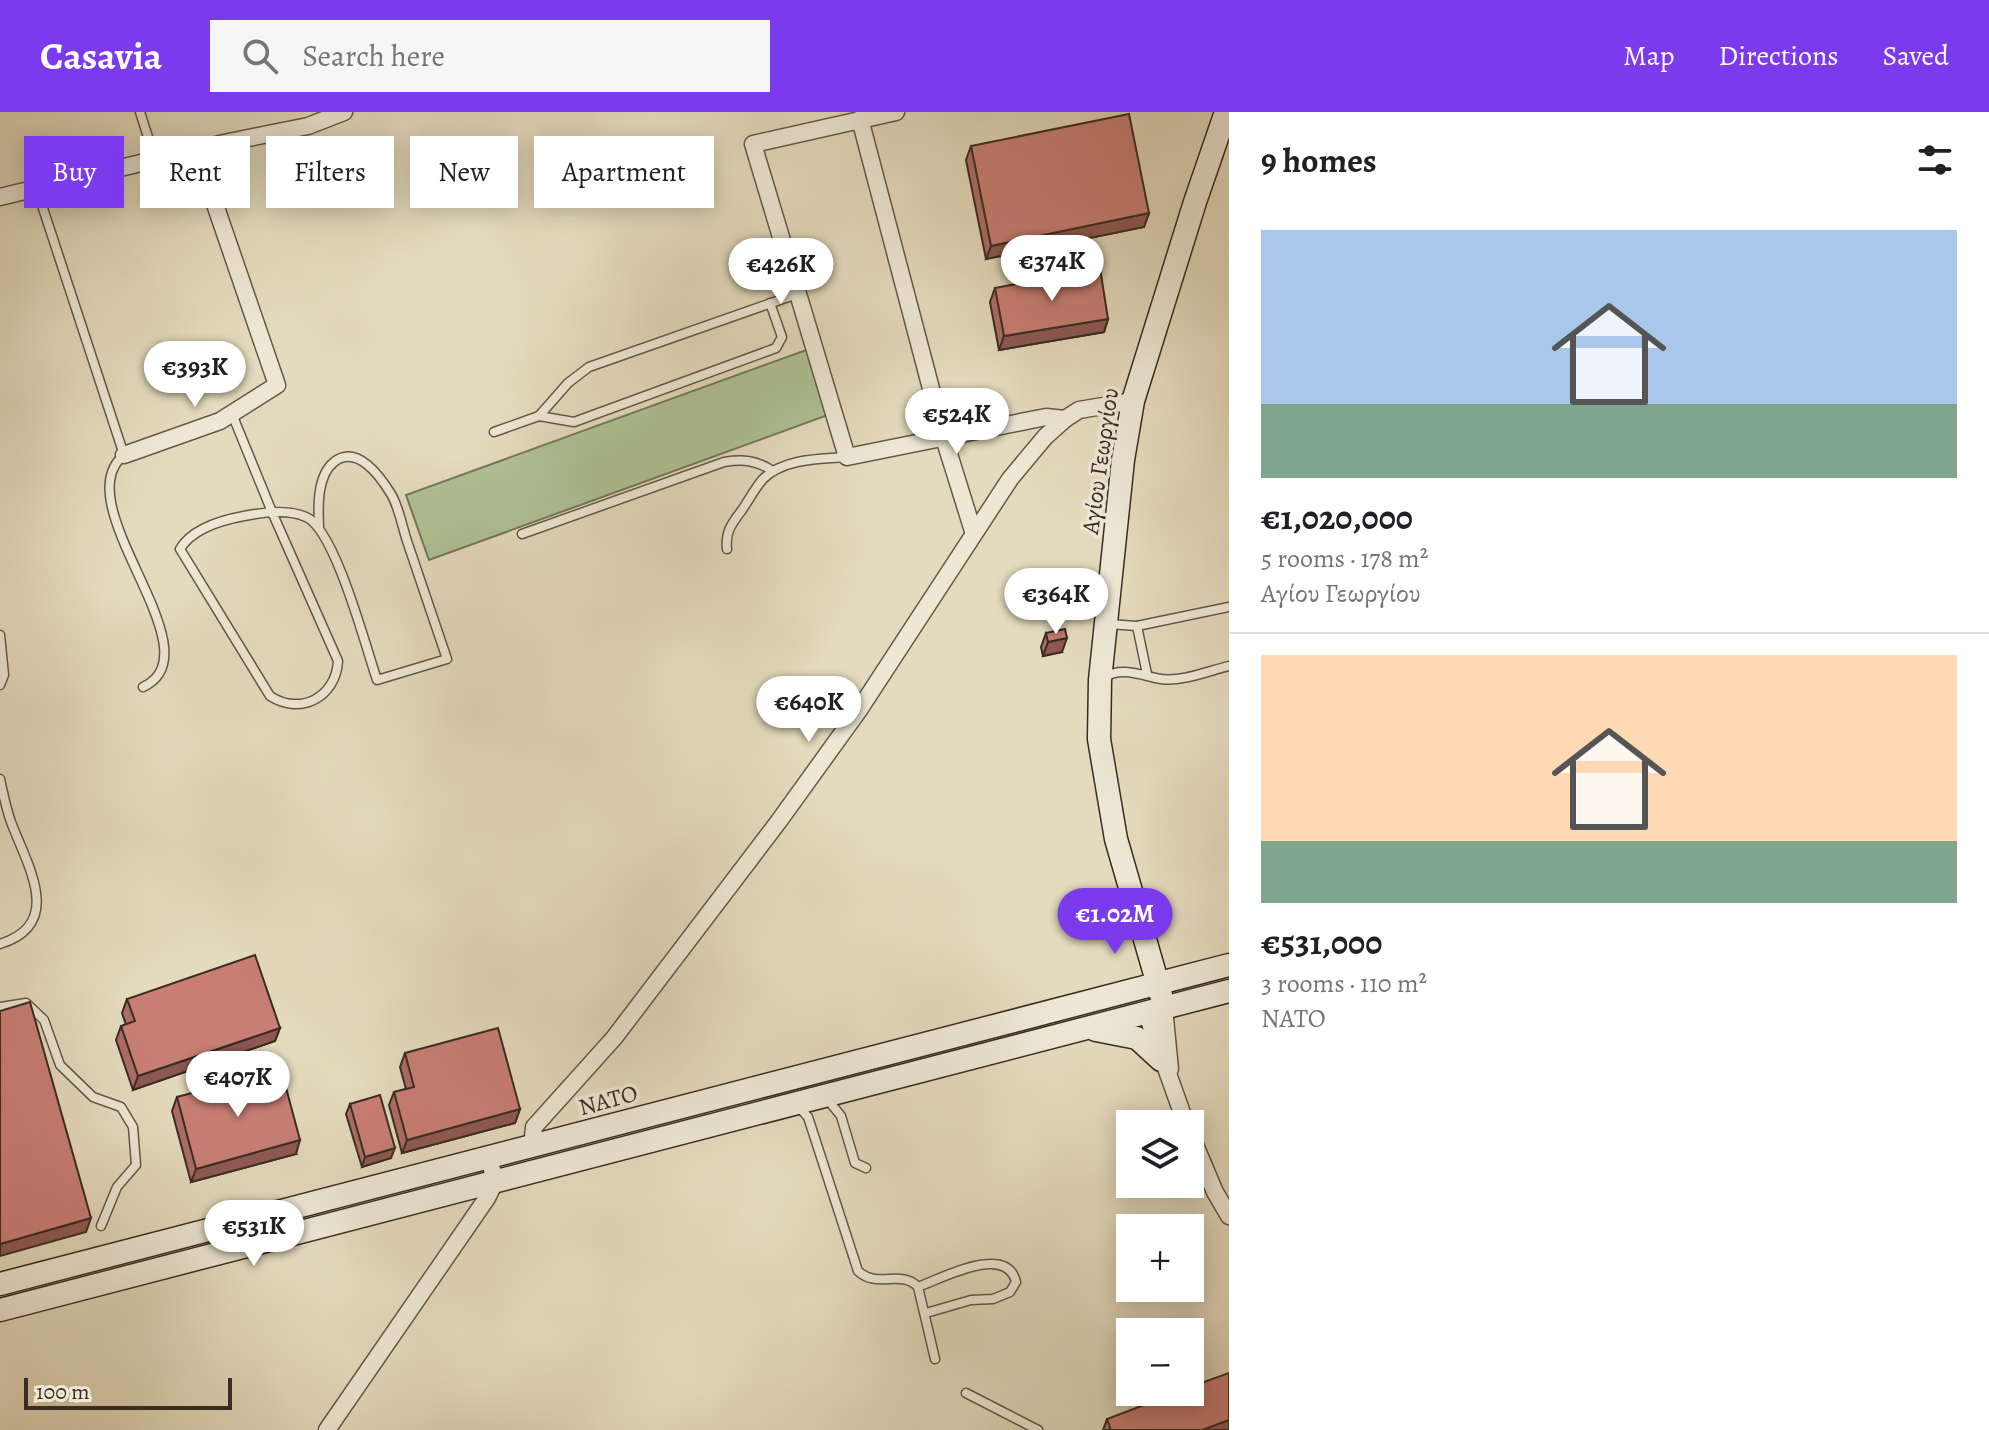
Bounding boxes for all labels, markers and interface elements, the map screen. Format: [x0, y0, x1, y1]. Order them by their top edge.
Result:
search box [210, 20, 770, 92]
text: Casavia [40, 30, 162, 82]
icon: search [238, 34, 282, 78]
text: Search here [302, 36, 445, 76]
text: Map [1623, 37, 1674, 75]
text: Directions [1718, 37, 1839, 75]
text: Saved [1883, 37, 1949, 75]
chip: Buy [24, 136, 124, 208]
chip: Rent [140, 136, 250, 208]
chip: Filters [266, 136, 394, 208]
chip: New [410, 136, 518, 208]
chip: Apartment [534, 136, 714, 208]
text: 9 homes [1261, 137, 1377, 184]
icon: filters [1913, 138, 1957, 182]
pin: €374K [996, 235, 1108, 303]
pin: €426K [725, 238, 837, 306]
text: €374K [1019, 243, 1085, 278]
text: €426K [747, 246, 815, 281]
icon: home [1537, 282, 1681, 426]
pin: €393K [139, 341, 251, 409]
text: €393K [162, 349, 228, 384]
street label: Αγίου Γεωργίου [1074, 386, 1126, 537]
pin: €524K [901, 388, 1013, 456]
text: €524K [923, 396, 991, 431]
text: €1,020,000 [1261, 494, 1413, 541]
text: 5 rooms · 178 m² [1261, 541, 1428, 576]
pin: €364K [1000, 568, 1112, 636]
text: €364K [1022, 576, 1090, 611]
text: Αγίου Γεωργίου [1261, 576, 1421, 611]
pin: €640K [753, 676, 865, 744]
text: €640K [774, 684, 844, 719]
icon: home [1537, 707, 1681, 851]
pin: €1.02M [1050, 888, 1180, 956]
text: €1.02M [1076, 896, 1154, 931]
text: €531,000 [1261, 919, 1382, 966]
text: 3 rooms · 110 m² [1261, 966, 1427, 1001]
text: ΝΑΤΟ [1261, 1001, 1326, 1036]
pin: €407K [182, 1051, 294, 1119]
text: €407K [204, 1059, 272, 1094]
street label: ΝΑΤΟ [575, 1077, 641, 1123]
map controls [1116, 1110, 1204, 1406]
button: layers [1116, 1110, 1204, 1198]
pin: €531K [198, 1200, 310, 1268]
text: €531K [222, 1208, 286, 1243]
button: + [1116, 1214, 1204, 1302]
button: − [1116, 1318, 1204, 1406]
scale bar [24, 1374, 232, 1410]
text: 100 m [36, 1377, 90, 1407]

